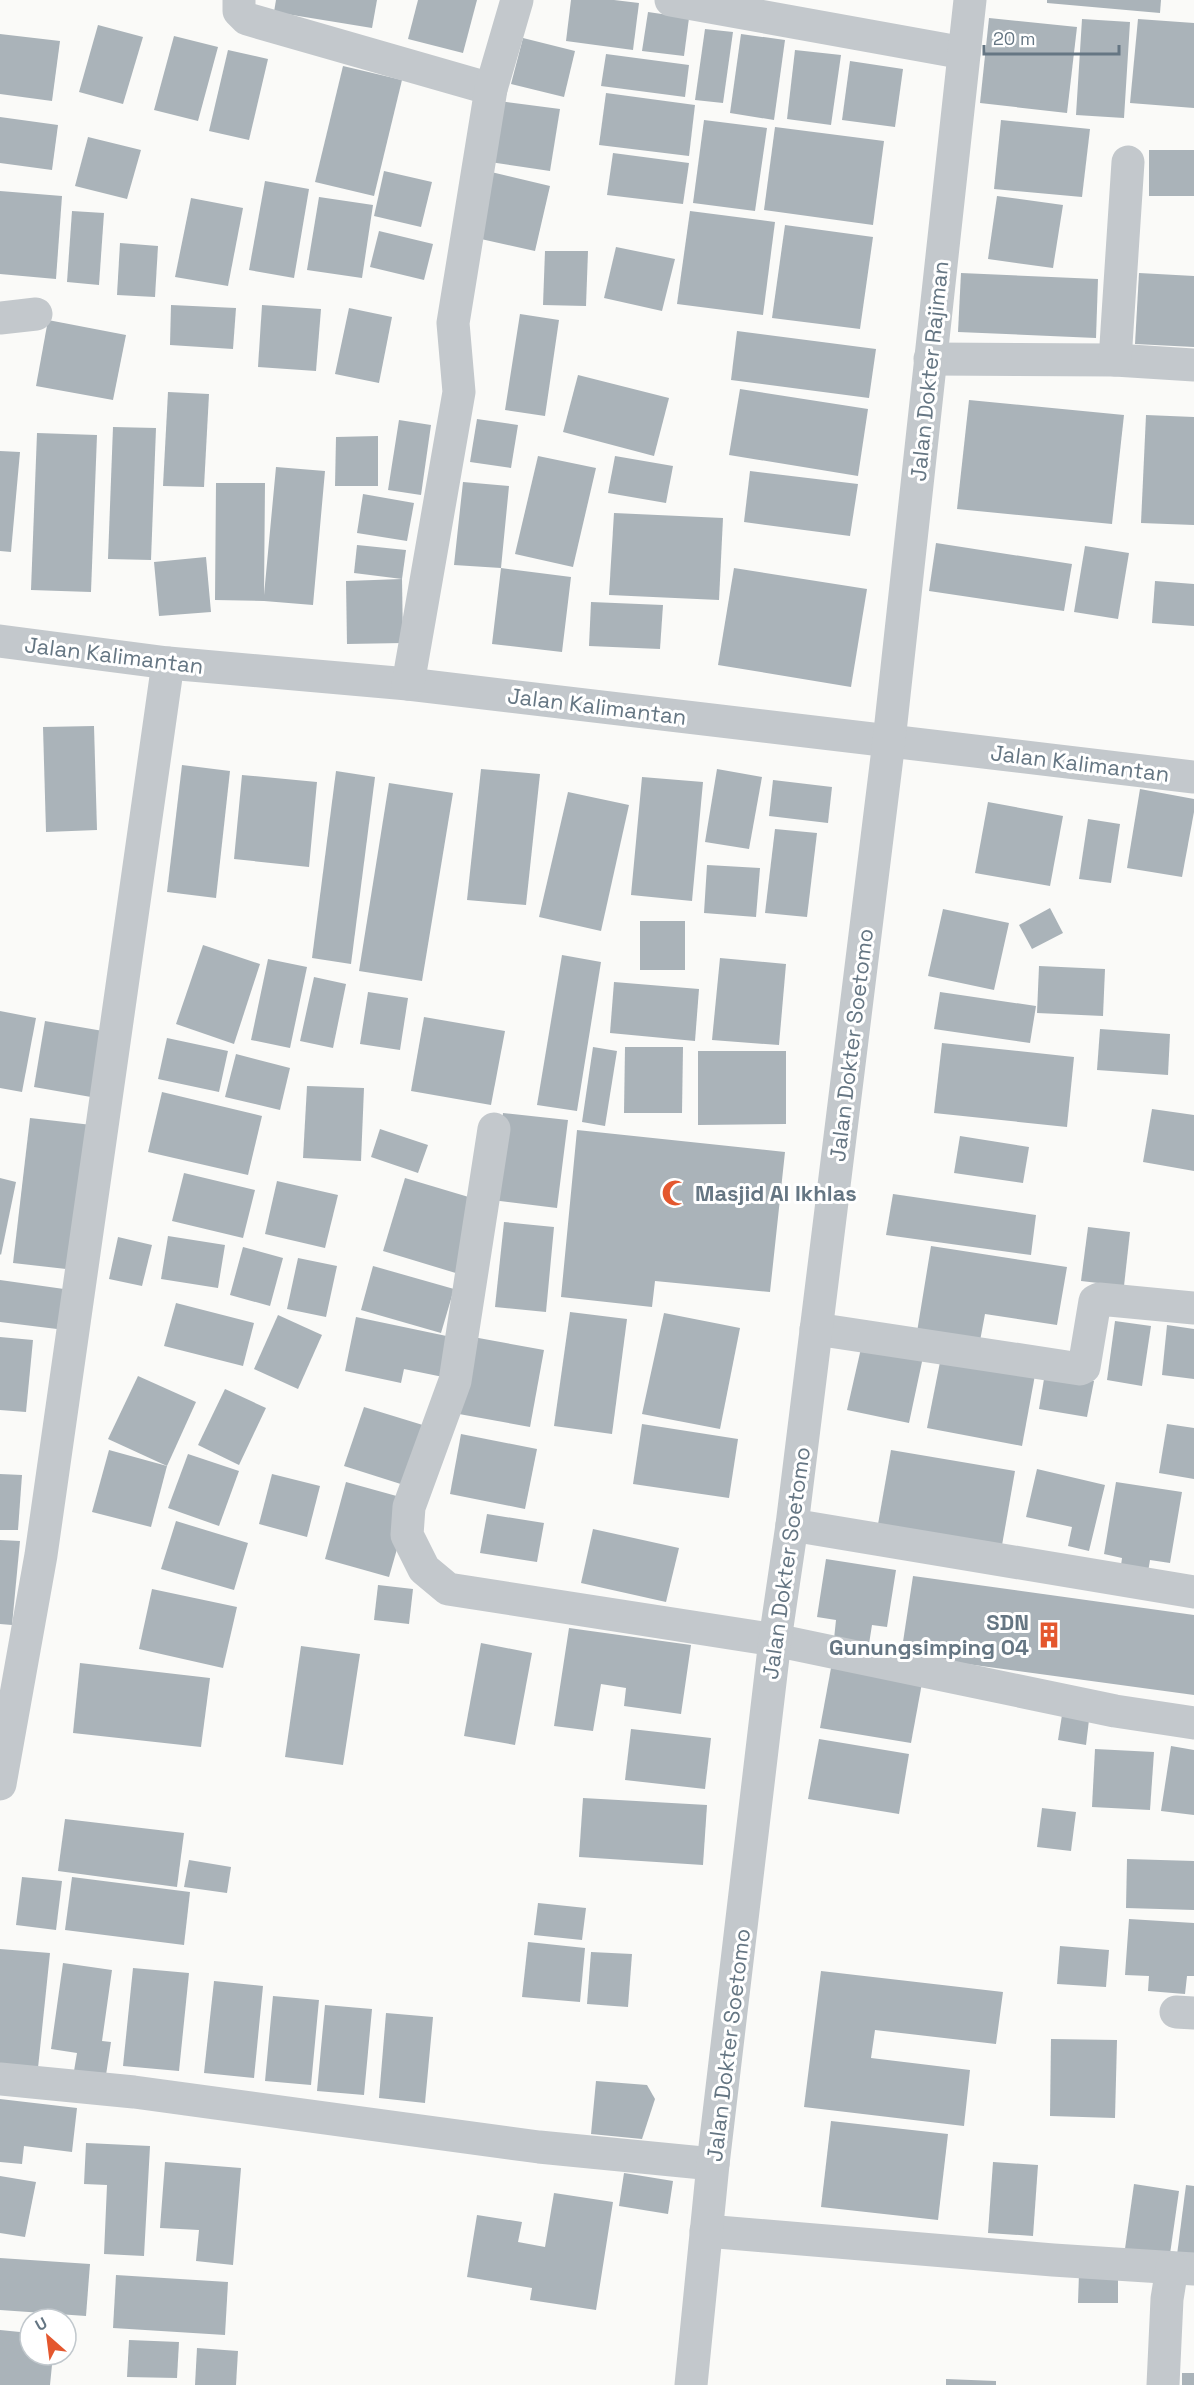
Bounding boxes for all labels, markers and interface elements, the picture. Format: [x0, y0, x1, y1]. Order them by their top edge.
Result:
scale bar [984, 18, 1119, 56]
text: 20 m [993, 27, 1036, 50]
street label: Jalan Dokter Rajiman [904, 259, 954, 483]
street label: Jalan Kalimantan [23, 630, 205, 680]
street label: Jalan Kalimantan [506, 681, 688, 731]
street label: Jalan Kalimantan [989, 738, 1171, 788]
street label: Jalan Dokter Soetomo [823, 927, 879, 1163]
mosque icon: Masjid Al Ikhlas [660, 1178, 690, 1208]
place label: Masjid Al Ikhlas [695, 1179, 857, 1207]
street label: Jalan Dokter Soetomo [756, 1445, 816, 1681]
place label: SDN Gunungsimping 04 [829, 1608, 1029, 1661]
building icon: SDN Gunungsimping 04 [1034, 1620, 1064, 1650]
street label: Jalan Dokter Soetomo [700, 1927, 756, 2163]
north arrow [18, 2307, 78, 2367]
text: U [32, 2312, 51, 2336]

